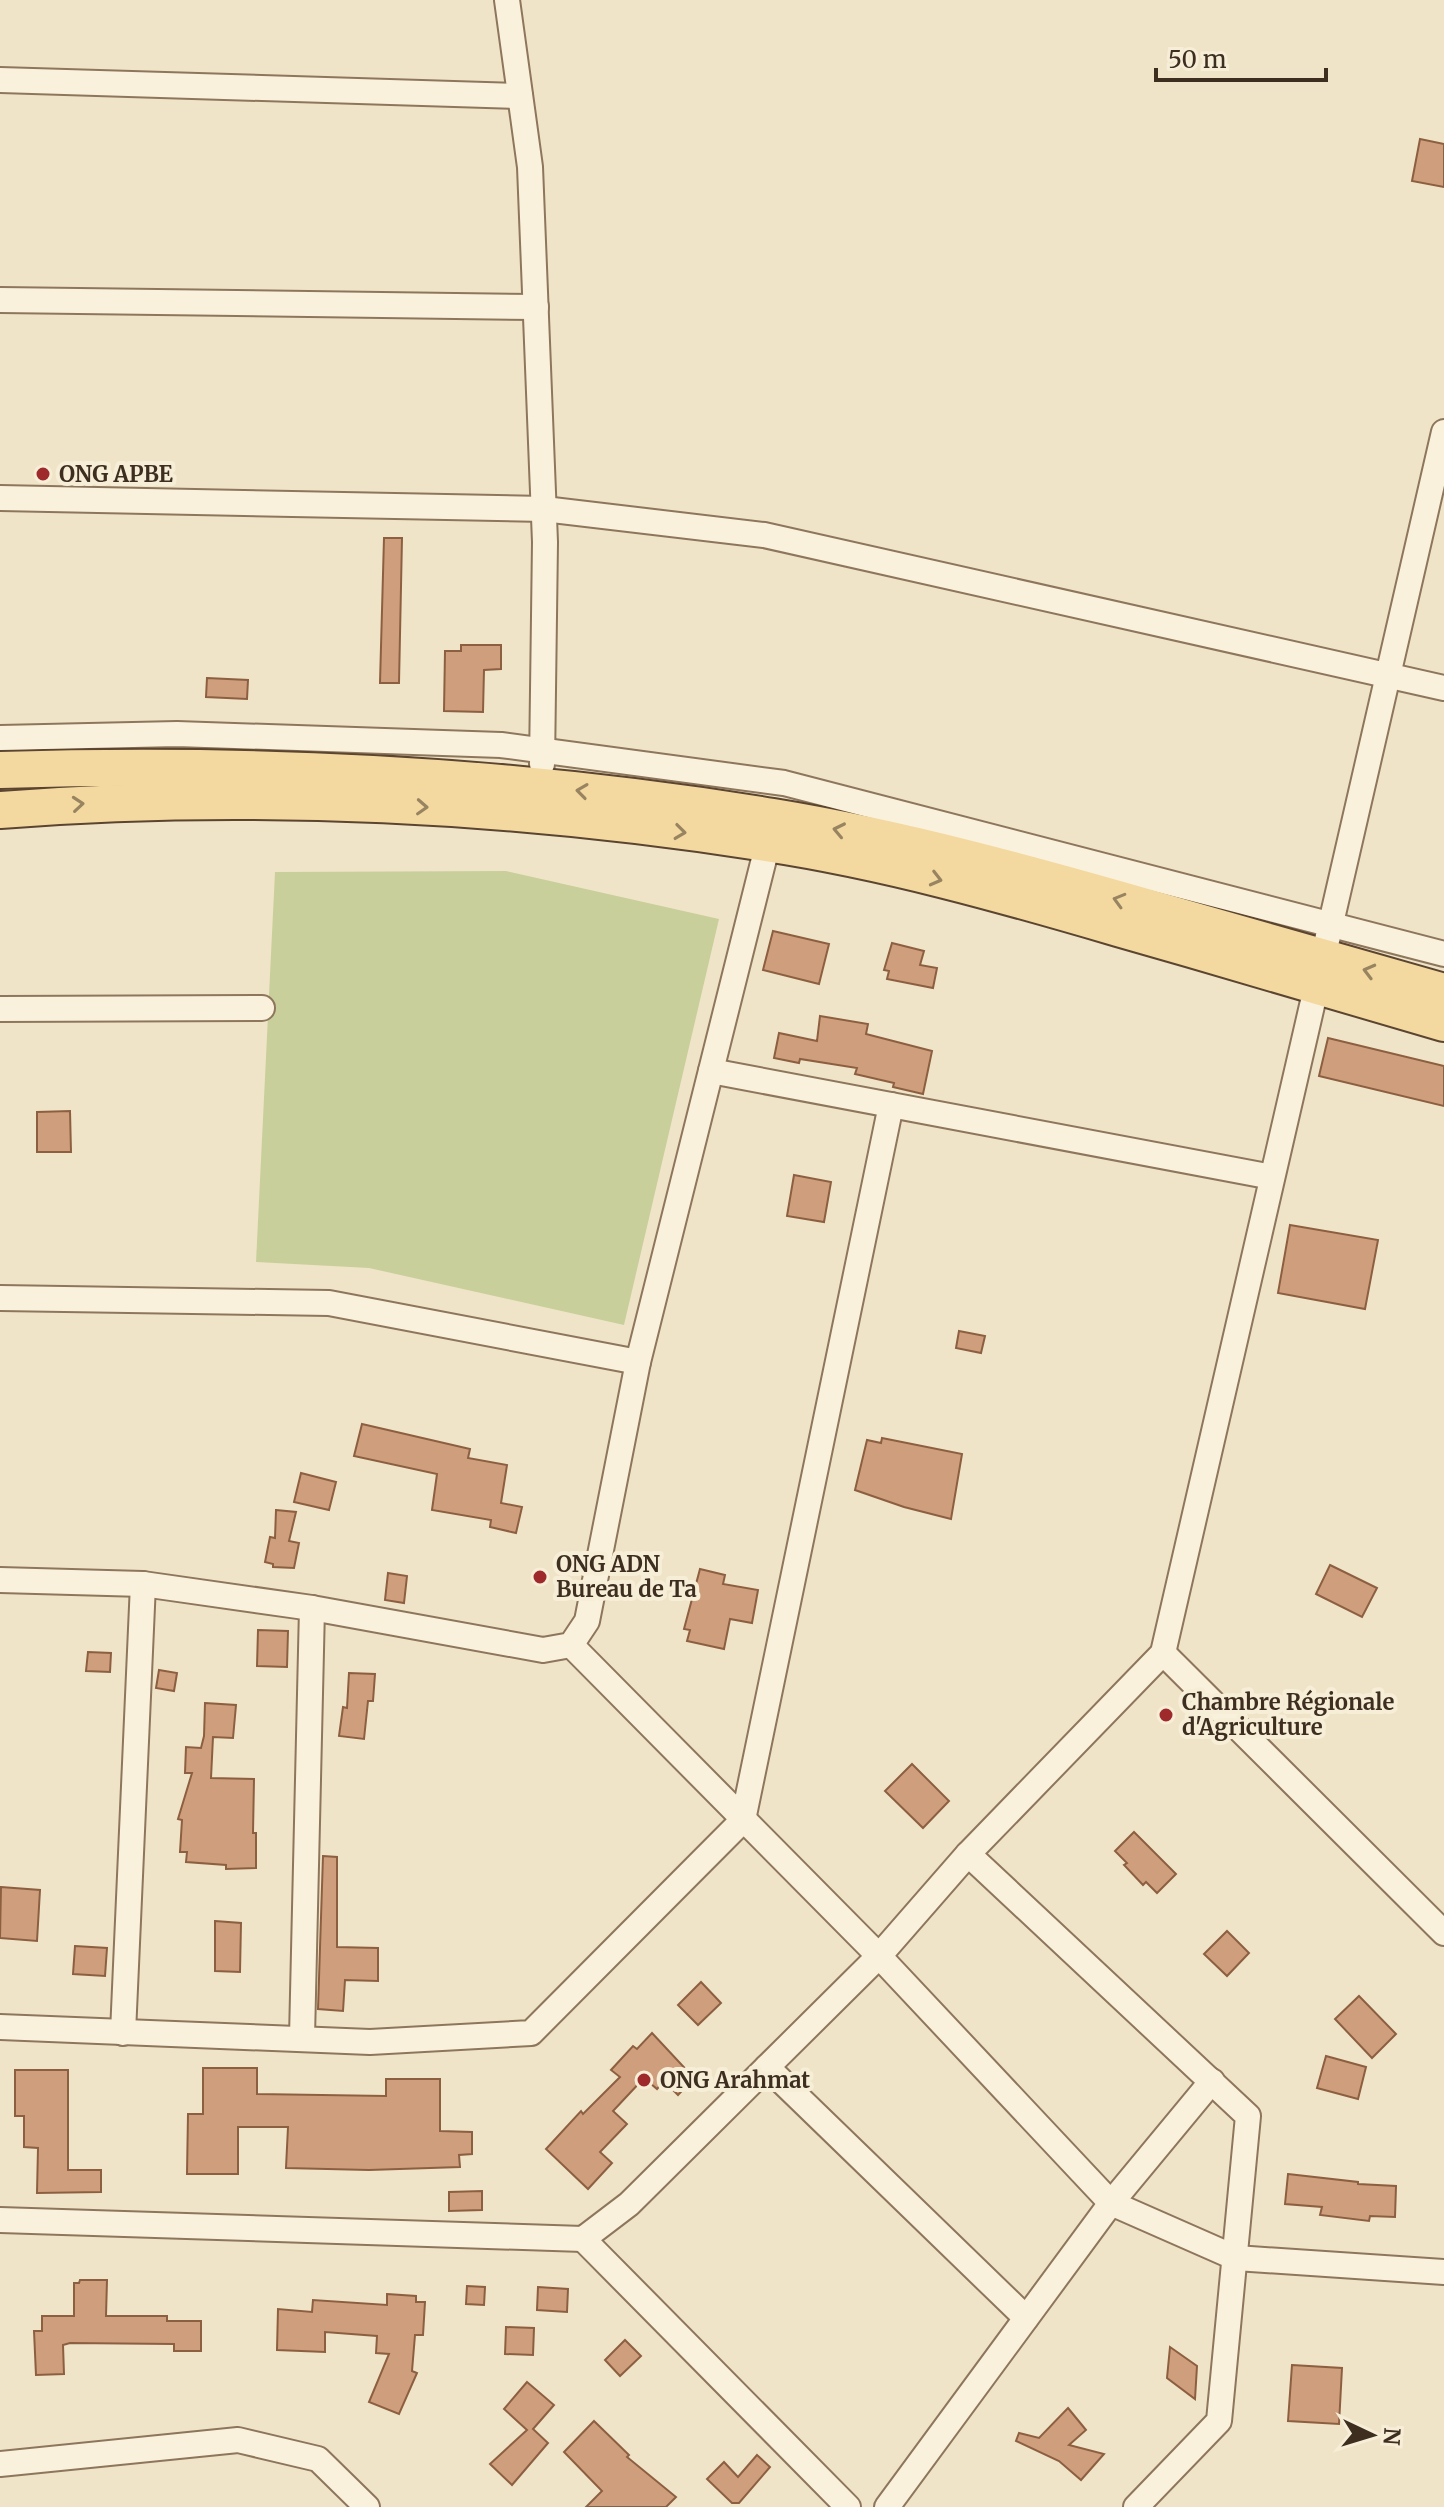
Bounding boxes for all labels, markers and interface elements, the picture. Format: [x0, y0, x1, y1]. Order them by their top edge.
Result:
scale bar [1156, 32, 1326, 82]
text: 50 m [1168, 44, 1227, 75]
place label: ONG APBE [59, 460, 173, 488]
marker: ONG APBE [34, 465, 52, 483]
one-way arrow [576, 783, 589, 800]
one-way arrow [72, 795, 85, 812]
one-way arrow [416, 798, 429, 815]
one-way arrow [833, 822, 847, 839]
one-way arrow [673, 823, 687, 840]
one-way arrow [928, 870, 942, 887]
one-way arrow [1112, 893, 1126, 909]
one-way arrow [1362, 964, 1376, 980]
place label: ONG ADN Bureau de Ta [556, 1550, 697, 1603]
marker: ONG ADN Bureau de Ta [531, 1568, 549, 1586]
place label: Chambre Régionale d'Agriculture [1182, 1688, 1394, 1741]
marker: Chambre Régionale d'Agriculture [1157, 1706, 1175, 1724]
place label: ONG Arahmat [660, 2066, 810, 2094]
marker: ONG Arahmat [635, 2071, 653, 2089]
north arrow [1332, 2395, 1412, 2475]
text: N [1377, 2427, 1407, 2447]

